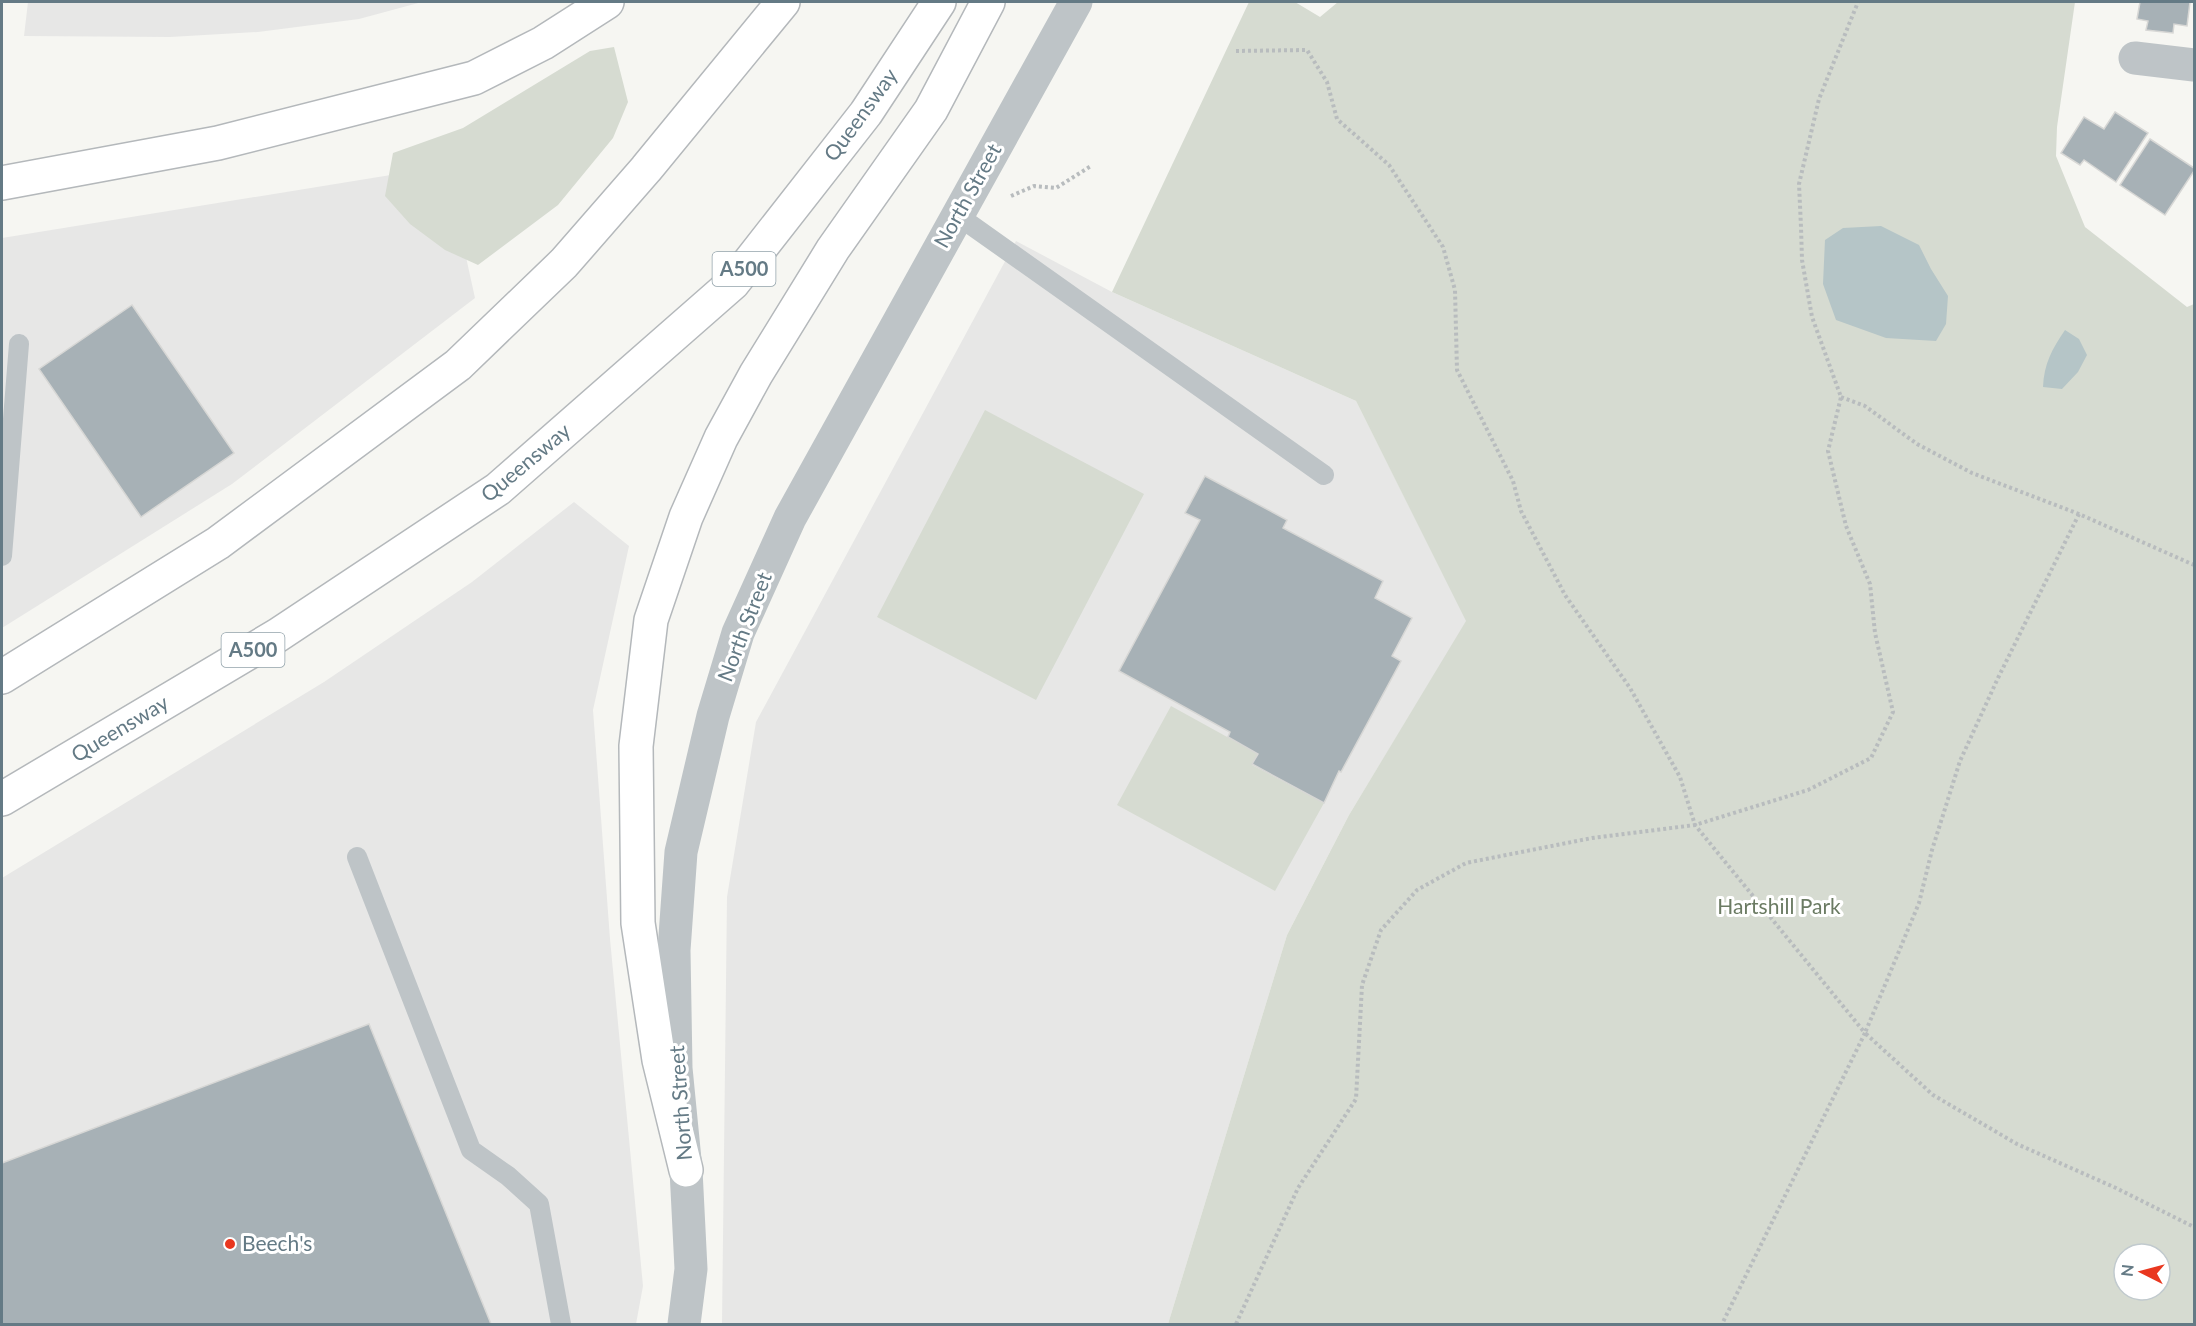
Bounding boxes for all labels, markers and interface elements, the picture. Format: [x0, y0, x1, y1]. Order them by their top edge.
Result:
street label: Queensway [818, 63, 902, 165]
street label: North Street [928, 138, 1006, 252]
road number: A500 [712, 252, 776, 286]
street label: Queensway [475, 417, 575, 506]
street label: North Street [711, 568, 776, 685]
road number: A500 [222, 633, 284, 667]
street label: Queensway [66, 689, 172, 766]
park label: Hartshill Park [1717, 893, 1841, 918]
street label: North Street [663, 1044, 696, 1161]
place label: Beech's [242, 1230, 312, 1255]
marker: Beech's [223, 1237, 237, 1251]
north arrow [2112, 1242, 2172, 1302]
text: N [2116, 1263, 2137, 1278]

